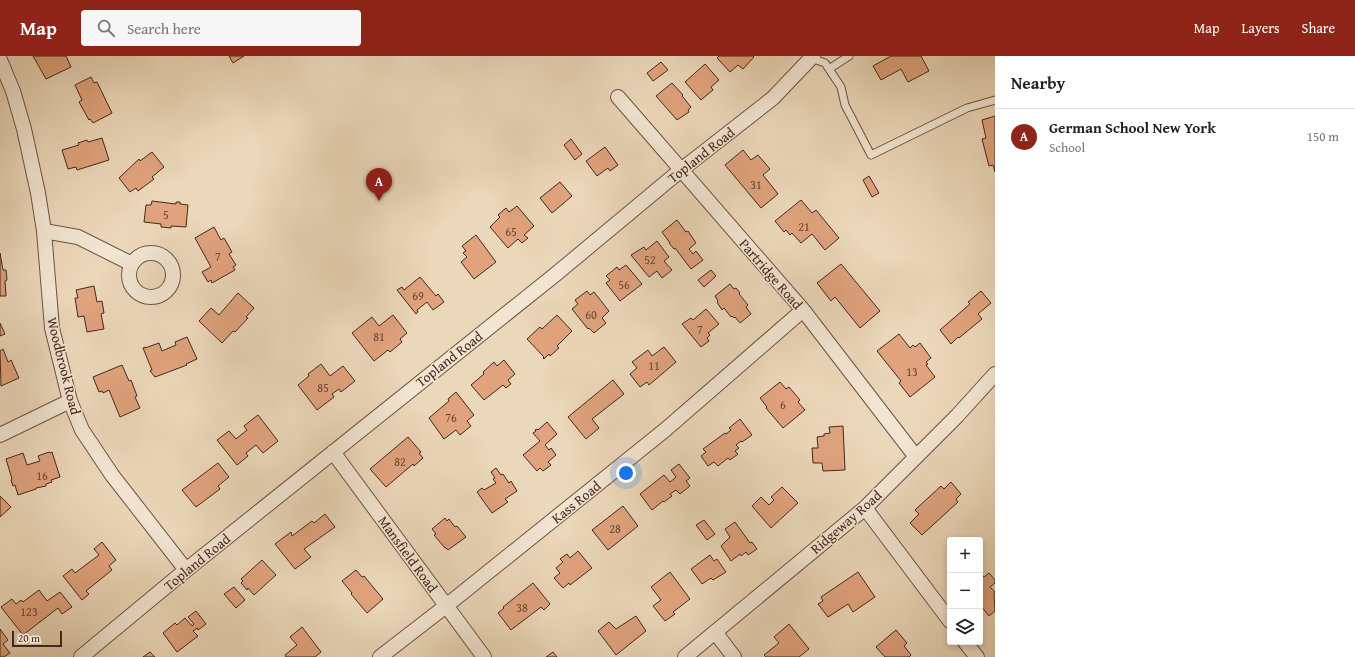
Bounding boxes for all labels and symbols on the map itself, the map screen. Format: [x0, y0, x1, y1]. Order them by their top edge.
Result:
street label: Topland Road [663, 122, 739, 188]
pin: A [366, 168, 392, 201]
house number: 31 [750, 176, 762, 193]
house number: 5 [163, 206, 169, 223]
house number: 21 [798, 218, 810, 235]
house number: 65 [505, 223, 517, 240]
street label: Partridge Road [735, 234, 808, 314]
house number: 7 [215, 248, 221, 265]
house number: 52 [644, 251, 656, 268]
house number: 56 [618, 276, 630, 293]
house number: 69 [412, 287, 424, 304]
house number: 60 [585, 306, 597, 323]
street label: Woodbrook Road [42, 315, 86, 417]
house number: 7 [697, 321, 703, 338]
street label: Topland Road [411, 326, 487, 392]
house number: 81 [373, 328, 385, 345]
house number: 11 [648, 357, 660, 374]
house number: 13 [906, 363, 918, 380]
house number: 85 [317, 379, 329, 396]
house number: 6 [780, 396, 786, 413]
house number: 76 [445, 409, 457, 426]
house number: 82 [394, 453, 406, 470]
your location [616, 463, 636, 483]
house number: 16 [36, 467, 48, 484]
street label: Kass Road [547, 476, 605, 528]
street label: Ridgeway Road [806, 485, 886, 559]
street label: Mansfield Road [373, 512, 443, 597]
house number: 28 [609, 520, 621, 537]
street label: Topland Road [160, 529, 235, 595]
house number: 38 [516, 599, 528, 616]
house number: 123 [20, 603, 38, 620]
scale bar [12, 629, 62, 648]

